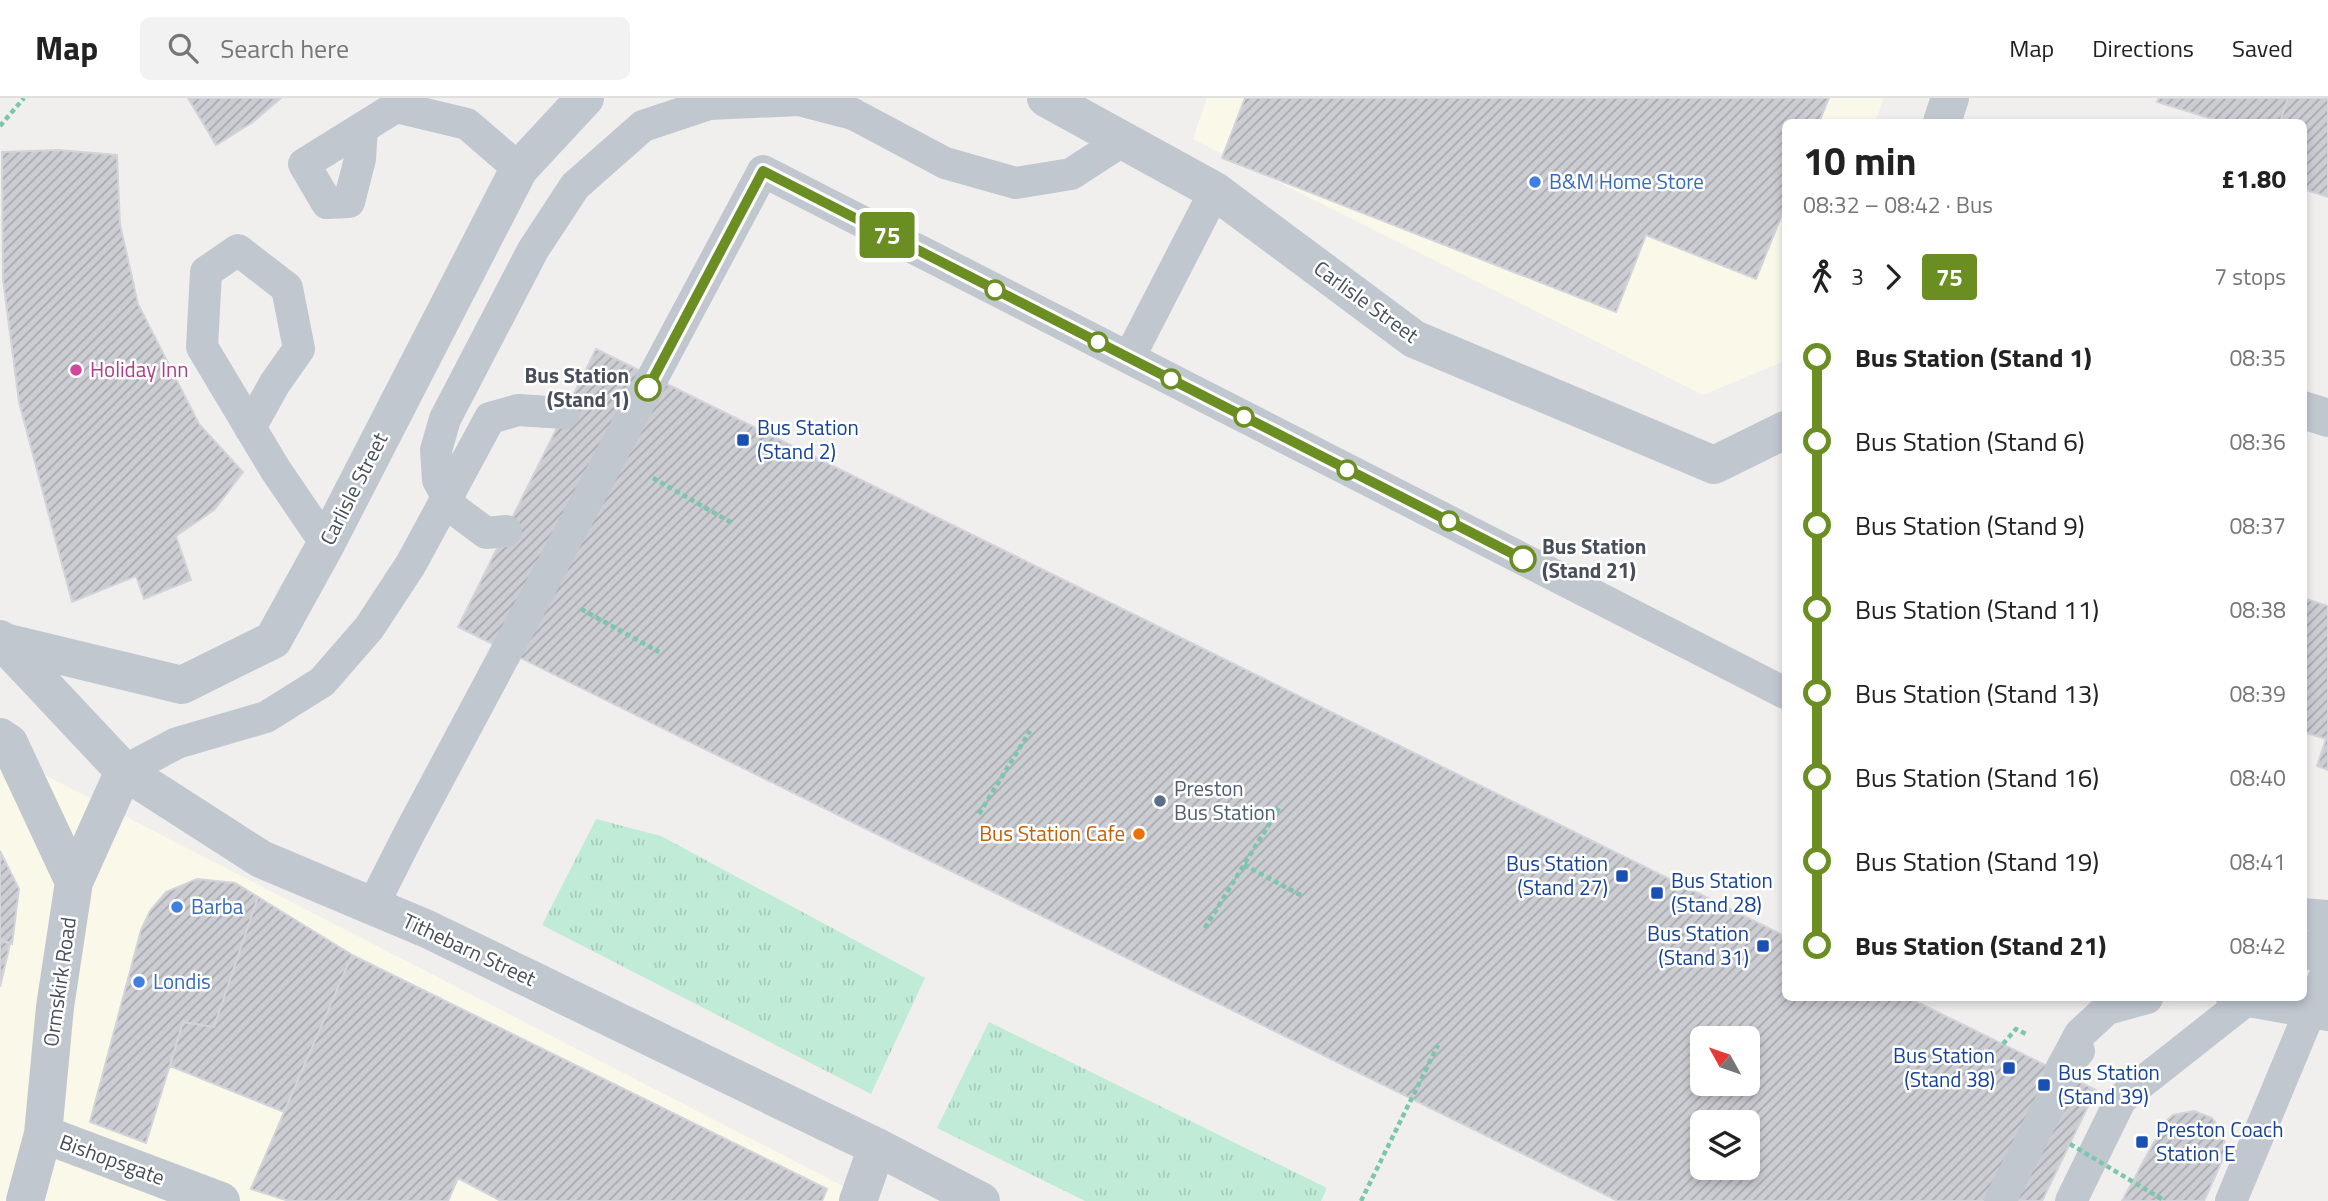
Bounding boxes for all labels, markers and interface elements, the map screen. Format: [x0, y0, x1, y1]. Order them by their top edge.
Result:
search box [140, 17, 630, 80]
text: Map [35, 23, 98, 73]
icon: search [164, 29, 202, 67]
text: Search here [220, 29, 349, 68]
text: Map [2009, 30, 2054, 66]
text: Directions [2092, 30, 2194, 66]
text: Saved [2232, 30, 2293, 66]
text: 10 min [1803, 132, 1917, 190]
text: £1.80 [2221, 159, 2286, 198]
place label: B&M Home Store [1549, 165, 1704, 197]
marker: B&M Home Store [1527, 174, 1543, 190]
text: 08:32 – 08:42 · Bus [1803, 187, 1993, 222]
line badge: 75 [856, 212, 918, 258]
text: 75 [874, 217, 900, 253]
street label: Carlisle Street [1308, 252, 1426, 351]
icon: walk [1803, 258, 1841, 296]
icon: forward [1874, 258, 1912, 296]
text: 3 [1851, 259, 1864, 294]
text: 75 [1936, 259, 1963, 295]
text: 7 stops [2214, 259, 2286, 294]
unlabelled marker [985, 280, 1005, 300]
unlabelled marker [1088, 332, 1108, 352]
text: Bus Station (Stand 1) [1855, 338, 2092, 377]
text: 08:35 [2229, 340, 2286, 375]
place label: Holiday Inn [90, 353, 189, 385]
place label: Bus Station (Stand 1) [525, 359, 629, 415]
marker: Holiday Inn [68, 362, 84, 378]
unlabelled marker [1161, 369, 1181, 389]
marker: Bus Station (Stand 1) [635, 375, 661, 401]
unlabelled marker [1234, 407, 1254, 427]
place label: Bus Station (Stand 2) [757, 411, 859, 467]
text: Bus Station (Stand 6) [1855, 422, 2085, 461]
text: 08:36 [2229, 424, 2286, 459]
street label: Carlisle Street [311, 426, 395, 550]
marker: Bus Station (Stand 2) [735, 432, 751, 448]
unlabelled marker [1337, 460, 1357, 480]
text: Bus Station (Stand 9) [1855, 506, 2085, 545]
text: 08:37 [2229, 508, 2286, 543]
unlabelled marker [1439, 511, 1459, 531]
place label: Bus Station (Stand 21) [1542, 530, 1646, 586]
marker: Bus Station (Stand 21) [1510, 546, 1536, 572]
text: Bus Station (Stand 11) [1855, 590, 2099, 629]
text: 08:38 [2229, 592, 2286, 627]
text: Bus Station (Stand 13) [1855, 674, 2099, 713]
text: 08:39 [2229, 676, 2286, 711]
text: Bus Station (Stand 16) [1855, 758, 2099, 797]
text: 08:40 [2229, 760, 2286, 795]
place label: Preston Bus Station [1174, 772, 1276, 828]
marker: Preston Bus Station [1152, 793, 1168, 809]
place label: Bus Station Cafe [979, 817, 1125, 849]
marker: Bus Station Cafe [1131, 826, 1147, 842]
text: Bus Station (Stand 19) [1855, 842, 2099, 881]
text: 08:41 [2229, 844, 2286, 879]
place label: Bus Station (Stand 27) [1506, 847, 1608, 903]
place label: Bus Station (Stand 28) [1671, 864, 1773, 920]
marker: Bus Station (Stand 27) [1614, 868, 1630, 884]
marker: Bus Station (Stand 28) [1649, 885, 1665, 901]
place label: Barba [191, 890, 244, 922]
marker: Barba [169, 899, 185, 915]
street label: Tithebarn Street [398, 904, 542, 994]
street label: Ormskirk Road [34, 915, 84, 1049]
place label: Bus Station (Stand 31) [1647, 917, 1749, 973]
text: Bus Station (Stand 21) [1855, 926, 2106, 965]
text: 08:42 [2229, 928, 2286, 963]
marker: Bus Station (Stand 31) [1755, 938, 1771, 954]
place label: Londis [153, 965, 211, 997]
marker: Londis [131, 974, 147, 990]
north arrow [1690, 1026, 1760, 1096]
map controls [1690, 1026, 1760, 1180]
place label: Bus Station (Stand 38) [1893, 1039, 1995, 1095]
place label: Bus Station (Stand 39) [2058, 1056, 2160, 1112]
marker: Bus Station (Stand 38) [2001, 1060, 2017, 1076]
marker: Bus Station (Stand 39) [2036, 1077, 2052, 1093]
button: layers [1690, 1110, 1760, 1180]
place label: Preston Coach Station E [2156, 1113, 2284, 1169]
street label: Bishopsgate [55, 1125, 169, 1193]
marker: Preston Coach Station E [2134, 1134, 2150, 1150]

